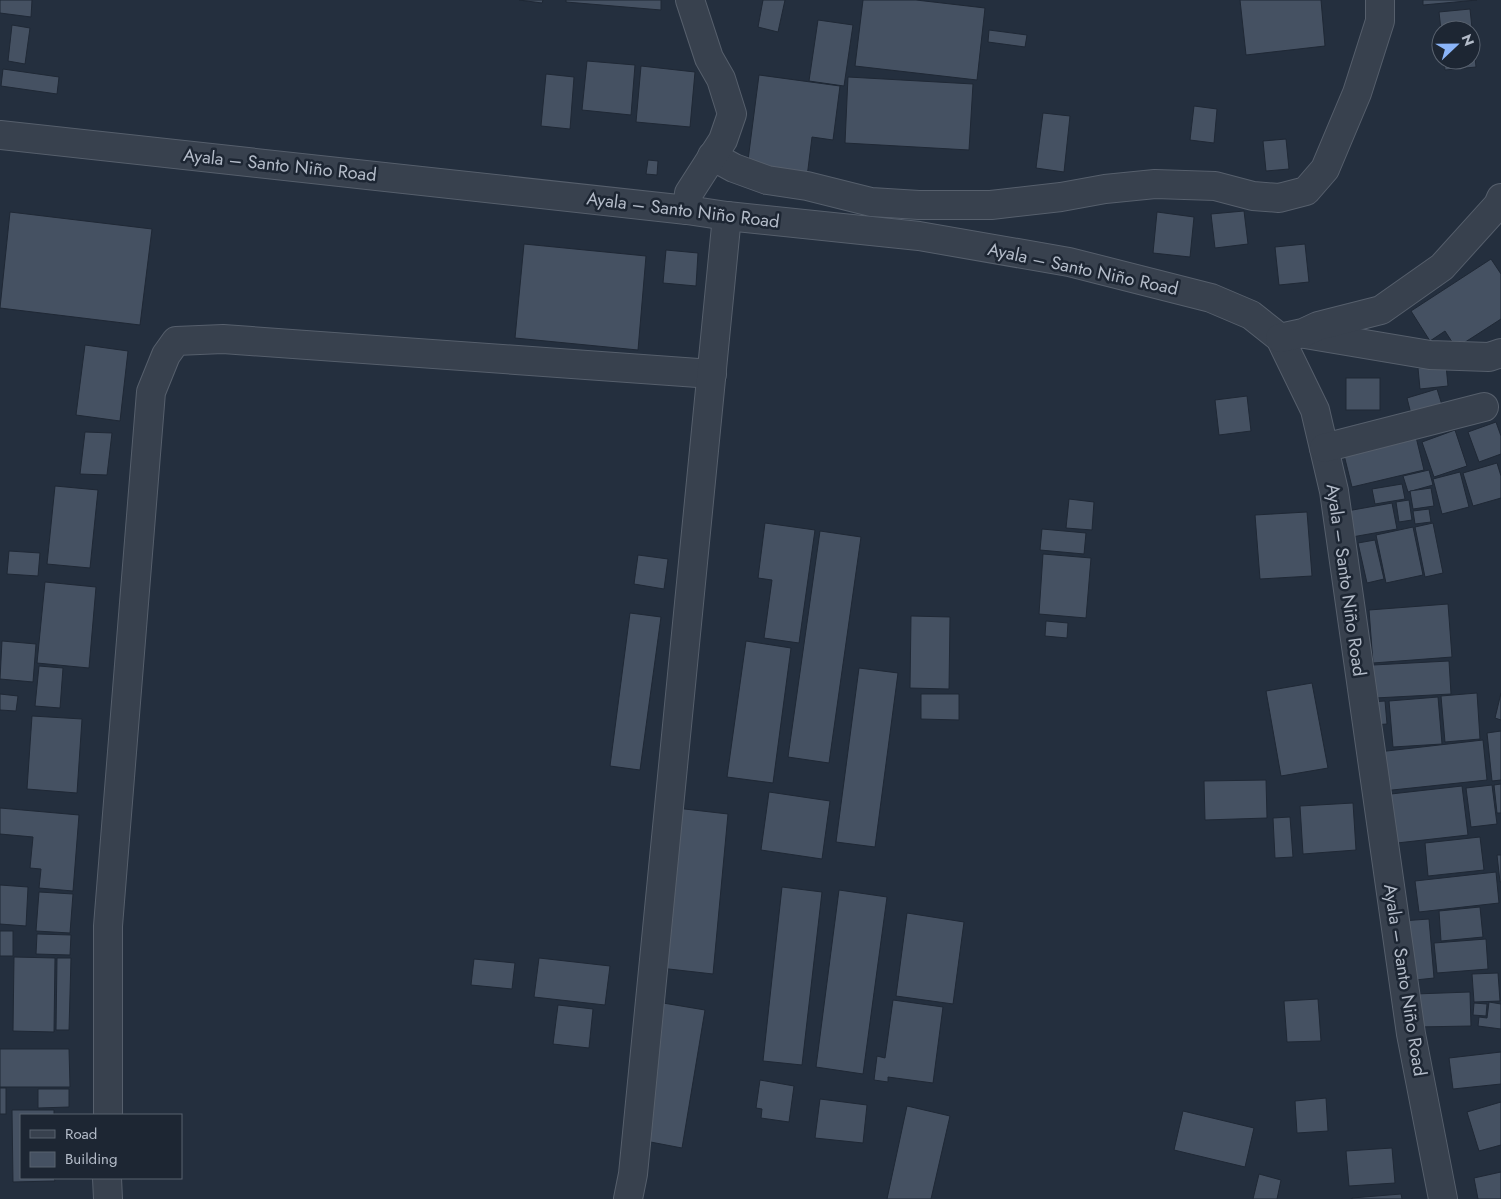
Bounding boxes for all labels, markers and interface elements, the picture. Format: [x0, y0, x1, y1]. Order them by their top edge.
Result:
north arrow [1431, 20, 1481, 70]
text: N [1457, 31, 1479, 49]
street label: Ayala – Santo Niño Road [182, 142, 378, 188]
street label: Ayala – Santo Niño Road [585, 185, 781, 235]
street label: Ayala – Santo Niño Road [985, 236, 1181, 302]
street label: Ayala – Santo Niño Road [1320, 482, 1372, 678]
street label: Ayala – Santo Niño Road [1377, 882, 1433, 1078]
legend [20, 1114, 182, 1179]
text: Road [65, 1123, 97, 1145]
text: Building [65, 1148, 117, 1170]

